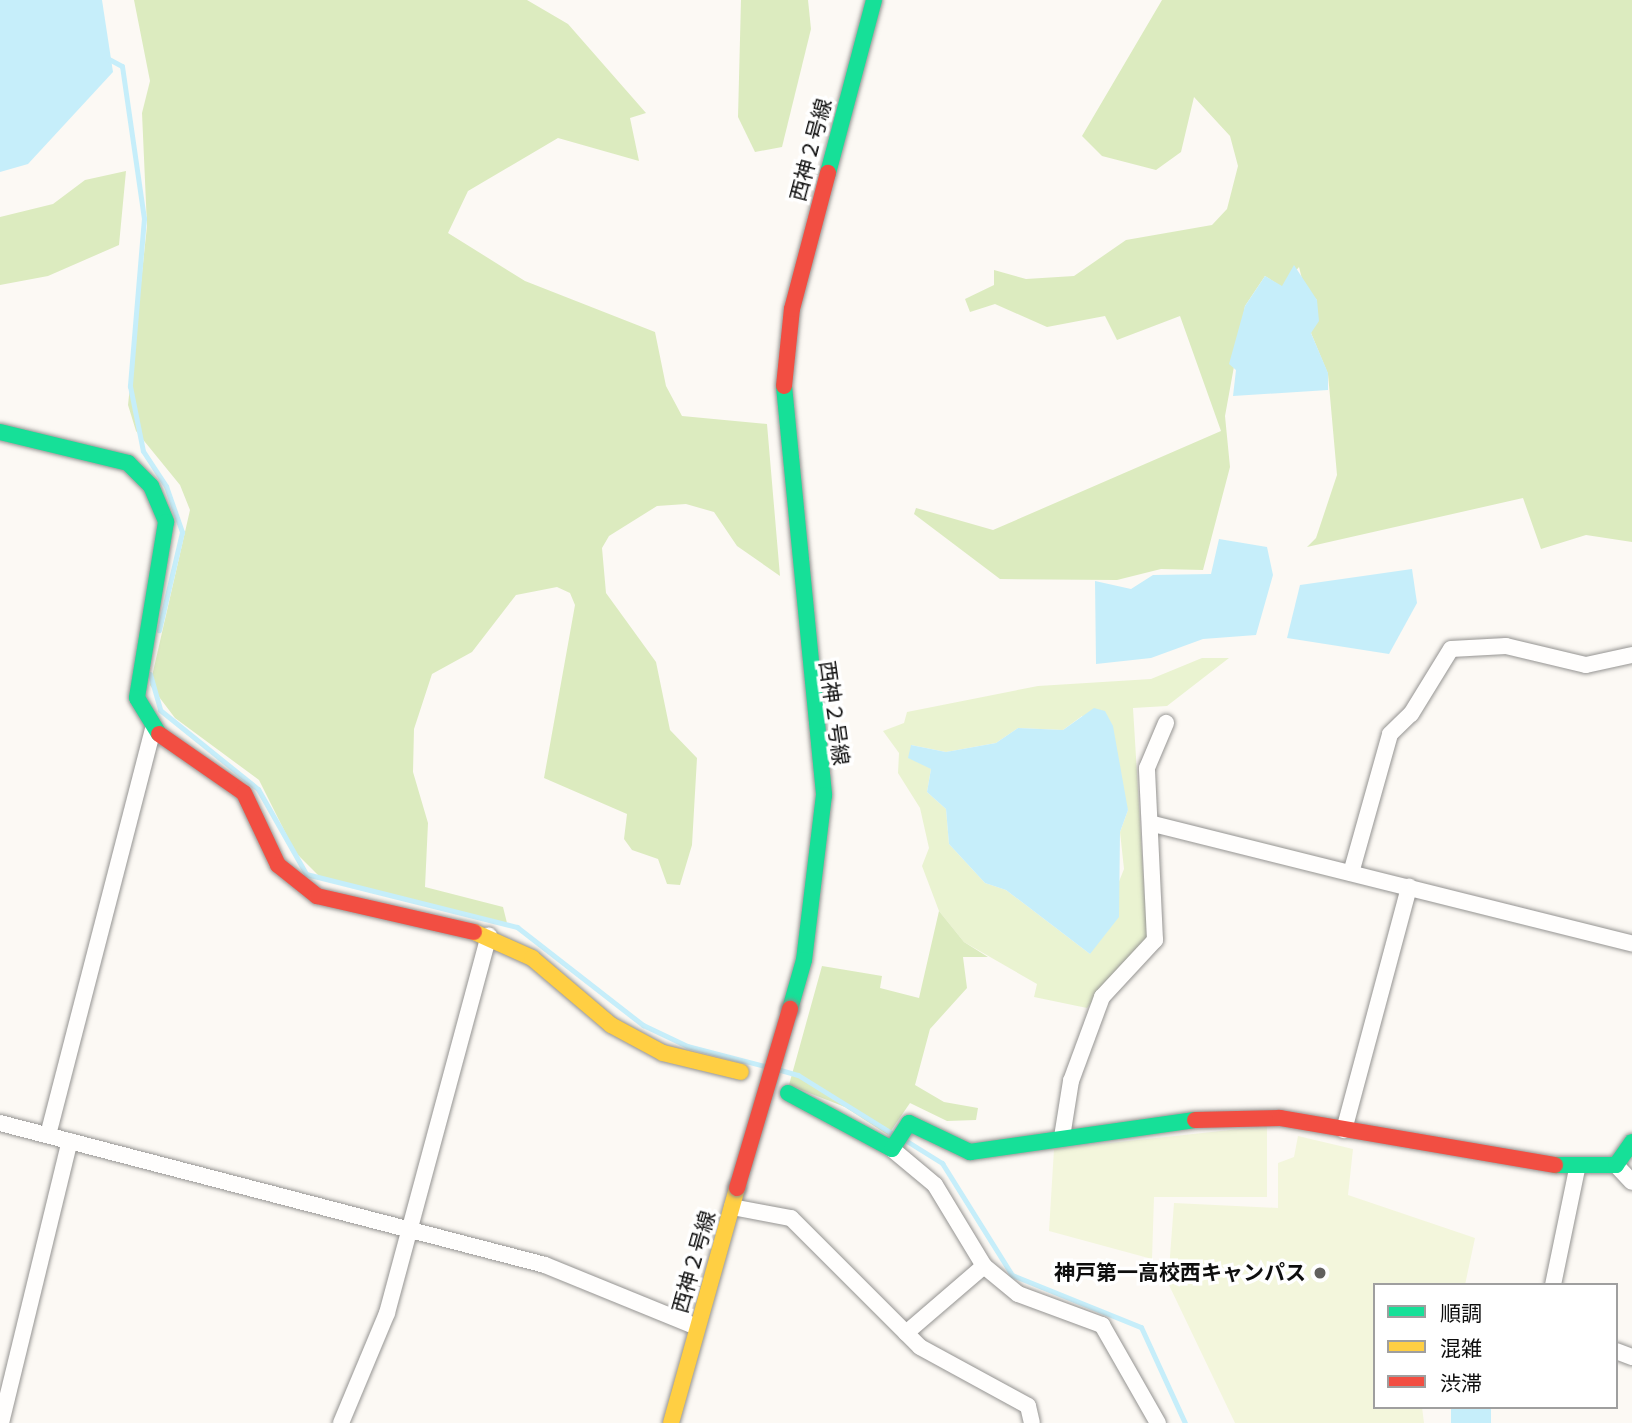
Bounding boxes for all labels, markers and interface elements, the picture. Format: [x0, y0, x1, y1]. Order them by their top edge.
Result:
street label: 西神２号線 [785, 96, 837, 204]
street label: 西神２号線 [814, 659, 854, 767]
street label: 西神２号線 [667, 1208, 721, 1316]
place label: 神戸第一高校西キャンパス [1054, 1260, 1306, 1286]
marker: 神戸第一高校西キャンパス [1312, 1265, 1328, 1281]
legend [1373, 1283, 1618, 1409]
text: 順調 [1440, 1300, 1482, 1327]
text: 混雑 [1440, 1335, 1482, 1362]
text: 渋滞 [1440, 1370, 1482, 1397]

